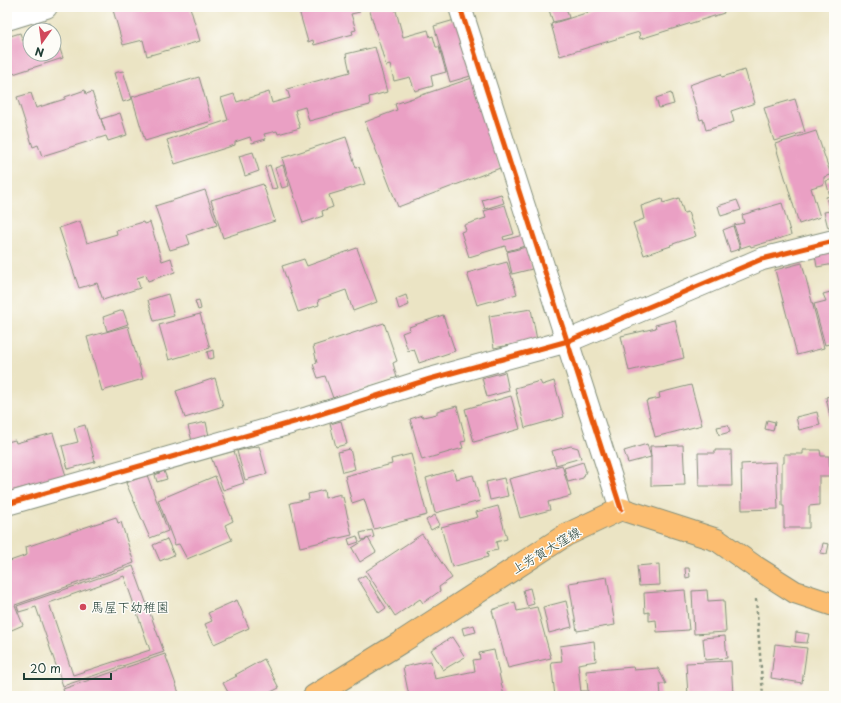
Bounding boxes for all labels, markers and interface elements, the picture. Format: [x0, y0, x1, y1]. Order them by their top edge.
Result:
north arrow [22, 22, 62, 62]
text: N [33, 43, 46, 61]
street label: 上芳賀大窪線 [507, 521, 585, 578]
place label: 馬屋下幼稚園 [91, 597, 169, 616]
marker: 馬屋下幼稚園 [78, 602, 88, 612]
scale bar [24, 655, 111, 681]
text: 20 m [30, 659, 61, 677]

